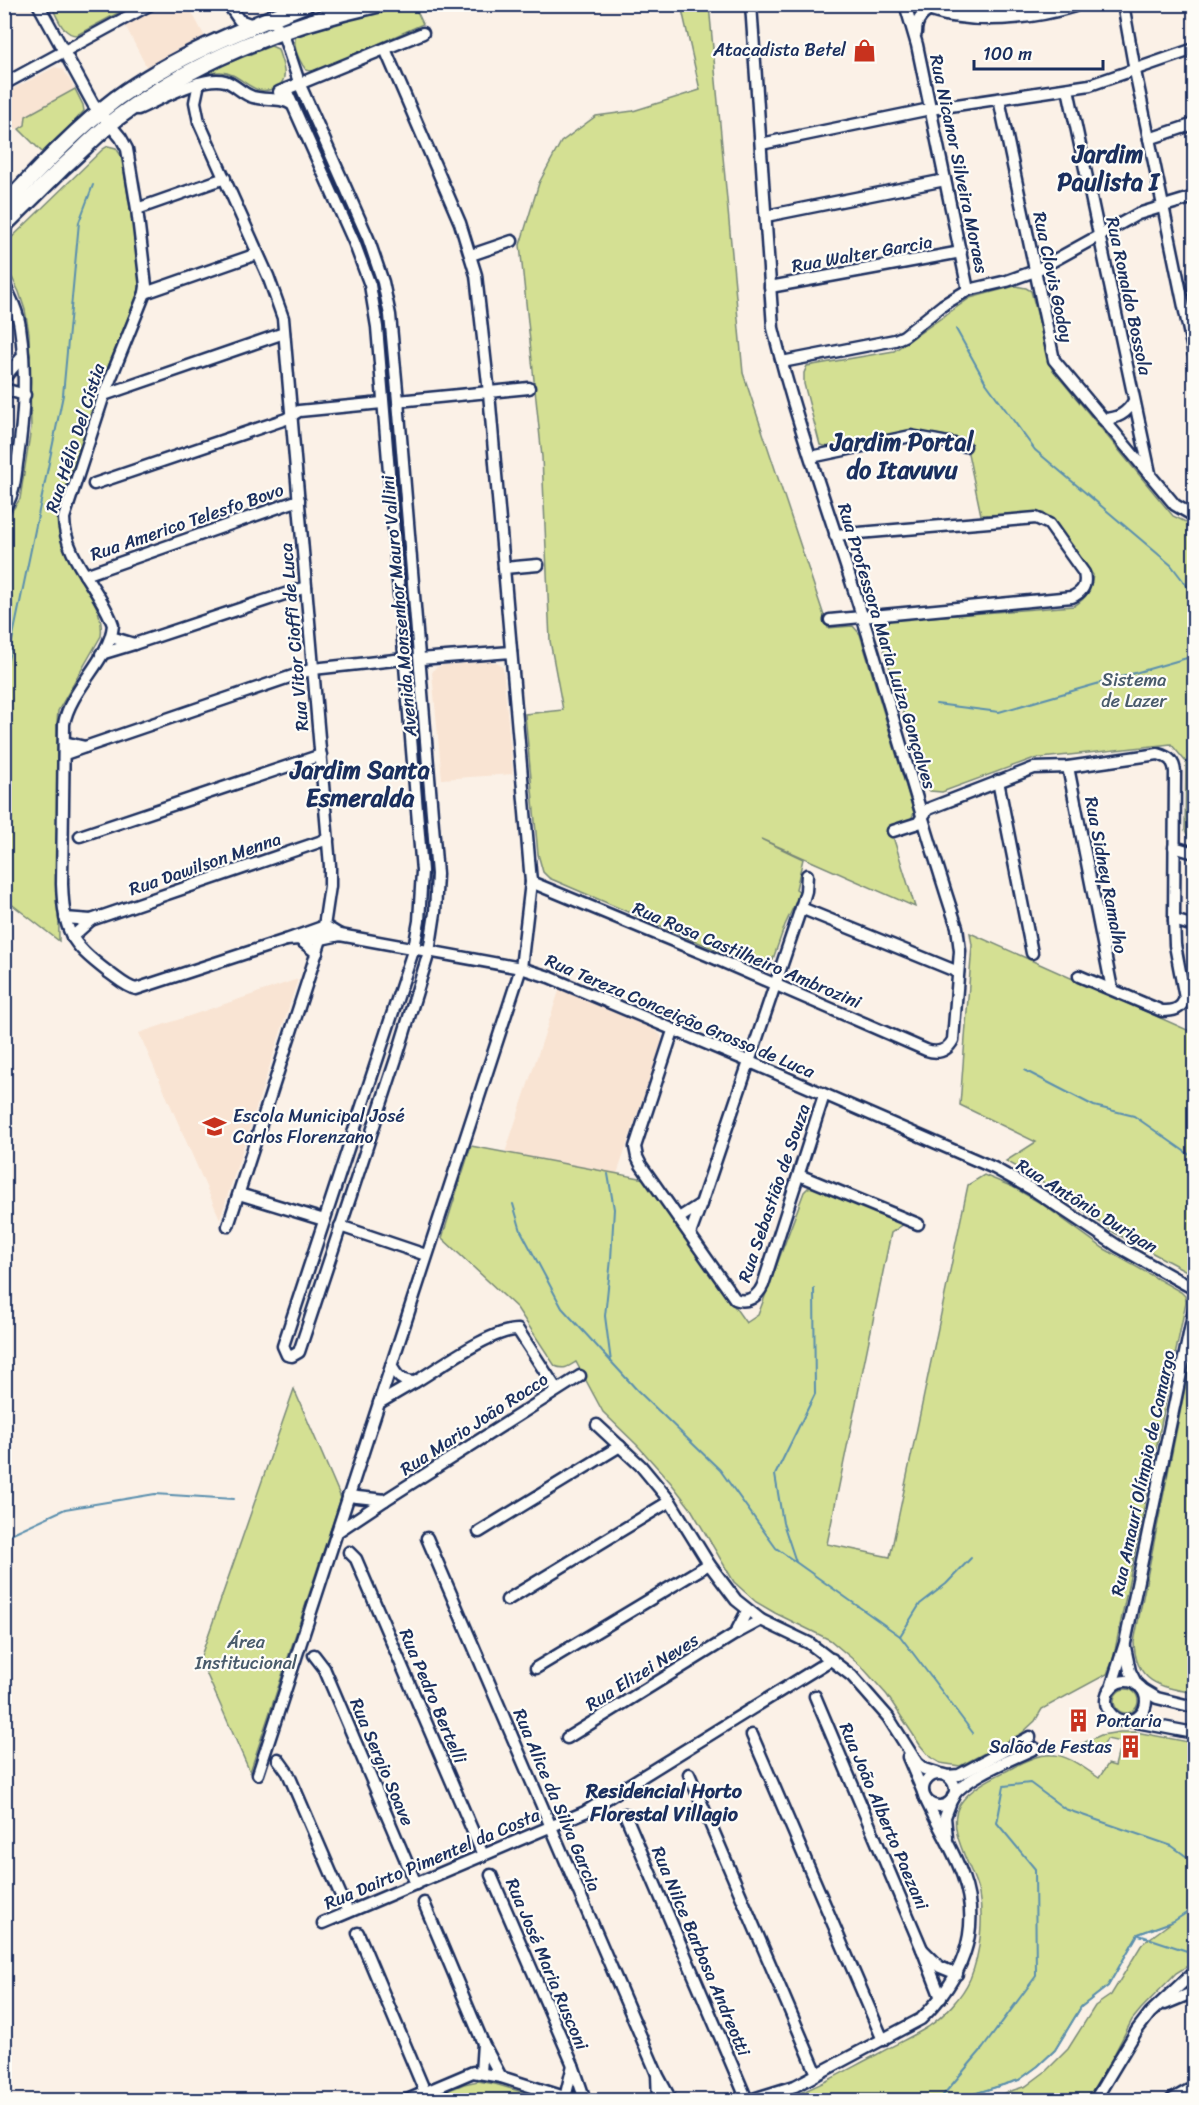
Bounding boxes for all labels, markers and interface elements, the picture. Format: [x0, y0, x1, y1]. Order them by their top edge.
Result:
scale bar [974, 33, 1103, 71]
place label: Atacadista Betel [712, 34, 847, 66]
shop icon: Atacadista Betel [851, 37, 877, 63]
text: 100 m [983, 38, 1032, 70]
street label: Rua Nicanor Silveira Moraes [920, 52, 998, 277]
district label: Jardim Paulista I [1057, 133, 1161, 203]
street label: Rua Clovis Godoy [1024, 209, 1083, 346]
street label: Rua Ronaldo Bossola [1097, 214, 1162, 379]
street label: Rua Walter Garcia [789, 226, 935, 282]
street label: Rua Hélio Del Cístia [36, 358, 115, 517]
district label: Jardim Portal do Itavuvu [829, 421, 975, 491]
street label: Avenida Monsenhor Mauro Vallini [372, 473, 426, 739]
street label: Rua Americo Telesfo Bovo [86, 474, 288, 570]
street label: Rua Professora Maria Luiza Gonçalves [828, 499, 946, 794]
street label: Rua Vitor Cioffi de Luca [270, 542, 318, 732]
park label: Sistema de Lazer [1101, 664, 1168, 717]
district label: Jardim Santa Esmeralda [288, 749, 430, 819]
street label: Rua Sidney Ramalho [1075, 794, 1137, 956]
street label: Rua Dawilson Menna [124, 823, 286, 905]
street label: Rua Rosa Castilheiro Ambrozini [627, 892, 867, 1018]
street label: Rua Tereza Conceição Grosso de Luca [540, 945, 821, 1088]
street label: Rua Sebastião de Souza [728, 1099, 820, 1287]
place label: Escola Municipal José Carlos Florenzano [233, 1100, 405, 1153]
school or university icon: Escola Municipal José Carlos Florenzano [202, 1113, 228, 1139]
street label: Rua Antônio Durigan [1010, 1149, 1164, 1263]
street label: Rua Amauri Olímpio de Camargo [1101, 1347, 1185, 1599]
street label: Rua Mario João Rocco [393, 1364, 555, 1484]
street label: Rua Pedro Bertelli [390, 1623, 476, 1770]
street label: Rua Elizei Neves [579, 1624, 706, 1720]
park label: Área Institucional [194, 1626, 298, 1679]
street label: Rua Sergio Soave [341, 1693, 423, 1831]
street label: Rua Alice da Silva Garcia [504, 1703, 610, 1897]
place label: Portaria [1096, 1705, 1162, 1737]
building icon: Portaria [1065, 1708, 1091, 1734]
street label: Rua João Alberto Paezani [830, 1717, 938, 1916]
place label: Salão de Festas [989, 1731, 1113, 1763]
building icon: Salão de Festas [1117, 1734, 1143, 1760]
district label: Residencial Horto Florestal Villagio [585, 1774, 743, 1832]
street label: Rua Dairto Pimentel da Costa [319, 1799, 546, 1919]
street label: Rua Nilce Barbosa Andreotti [642, 1841, 760, 2062]
street label: Rua José Maria Rusconi [496, 1873, 598, 2056]

